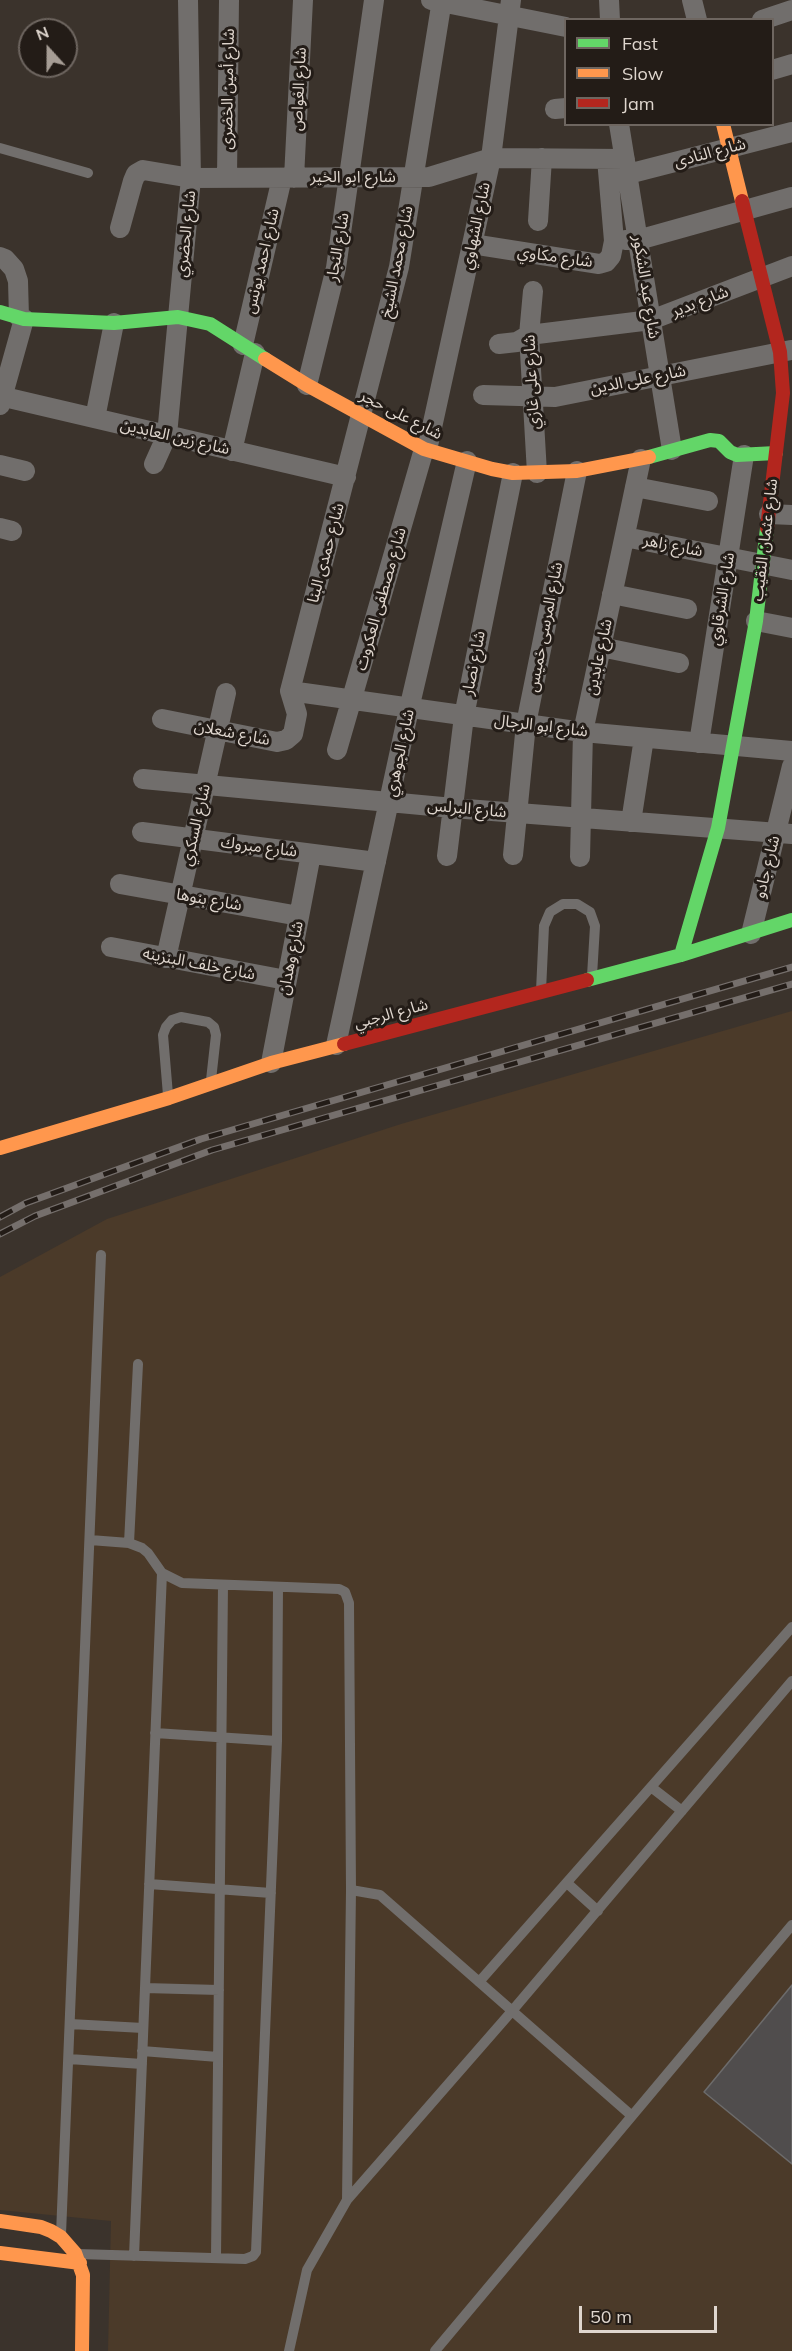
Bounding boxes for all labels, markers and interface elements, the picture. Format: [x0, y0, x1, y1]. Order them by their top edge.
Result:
north arrow [18, 18, 78, 78]
legend [564, 18, 774, 126]
text: N [33, 22, 51, 45]
street label: شارع أمين الخضرى [217, 28, 239, 150]
text: Fast [622, 32, 658, 55]
street label: شارع الغواص [287, 47, 311, 131]
text: Slow [622, 62, 663, 85]
text: Jam [622, 92, 655, 115]
street label: شارع النادى [672, 134, 748, 172]
street label: شارع ابو الخير [310, 167, 396, 187]
street label: شارع الشهاوي [457, 180, 495, 272]
street label: شارع الحضري [172, 190, 200, 278]
street label: شارع محمد الشيخ [377, 204, 417, 320]
street label: شارع احمد يونس [241, 206, 283, 316]
street label: شارع النجار [323, 211, 353, 283]
street label: شارع عبد الشكور [628, 234, 664, 340]
street label: شارع مكاوي [516, 242, 594, 272]
street label: شارع بدير [669, 282, 731, 322]
street label: شارع على غازي [520, 334, 544, 430]
street label: شارع على الدين [589, 361, 687, 399]
street label: شارع على حجر [356, 386, 446, 444]
street label: شارع زين العابدين [118, 415, 232, 459]
street label: شارع عثمان النقيب [748, 478, 782, 602]
street label: شارع حمدى البنا [303, 501, 349, 605]
street label: شارع مصطفى العكروت [351, 525, 411, 673]
street label: شارع زاهر [642, 531, 704, 561]
street label: شارع الشرقاوي [705, 551, 739, 647]
street label: شارع المرسى خميس [523, 560, 567, 694]
street label: شارع عابدين [582, 617, 616, 697]
street label: شارع نصار [458, 629, 490, 697]
street label: شارع الجوهري [381, 708, 419, 798]
street label: شارع ابو الرجال [493, 711, 589, 741]
street label: شارع شعلان [192, 716, 272, 750]
street label: شارع السكري [177, 782, 215, 868]
street label: شارع البرلس [427, 796, 507, 822]
street label: شارع مبروك [220, 833, 298, 861]
street label: شارع جادو [750, 834, 784, 900]
street label: شارع بنوها [175, 885, 243, 915]
street label: شارع وهدان [274, 919, 308, 997]
street label: شارع خلف البنزينه [141, 944, 257, 984]
street label: شارع الرجبي [352, 995, 430, 1033]
scale bar [582, 2294, 720, 2332]
text: 50 m [590, 2305, 632, 2328]

